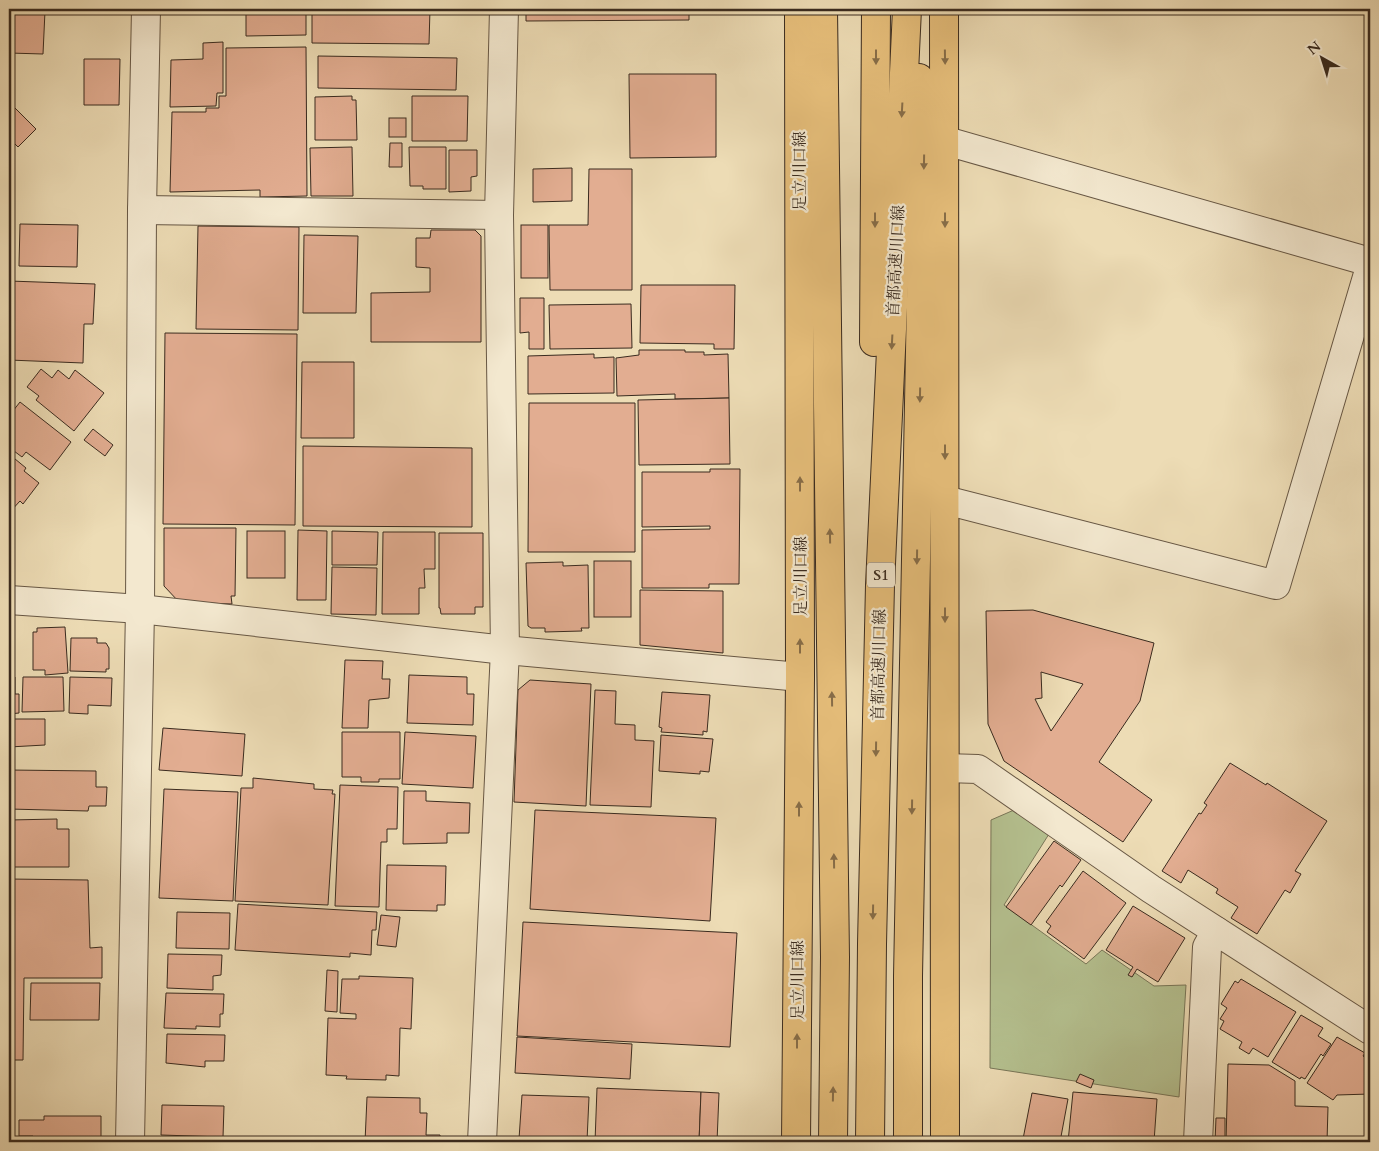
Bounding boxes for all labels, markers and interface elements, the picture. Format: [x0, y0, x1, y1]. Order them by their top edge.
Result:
north arrow [1296, 32, 1346, 82]
text: N [1303, 37, 1325, 59]
one-way arrow [872, 50, 880, 66]
one-way arrow [941, 50, 949, 66]
one-way arrow [898, 102, 906, 118]
street label: 足立川口線 [789, 131, 811, 211]
one-way arrow [919, 154, 927, 170]
street label: 首都高速川口線 [882, 205, 910, 318]
one-way arrow [871, 212, 879, 228]
one-way arrow [941, 212, 949, 228]
one-way arrow [887, 334, 895, 350]
one-way arrow [916, 387, 924, 403]
one-way arrow [941, 445, 949, 461]
one-way arrow [796, 475, 804, 491]
one-way arrow [825, 528, 833, 544]
street label: 足立川口線 [790, 536, 812, 616]
one-way arrow [913, 549, 921, 565]
road number: S1 [867, 562, 895, 588]
one-way arrow [941, 607, 949, 623]
street label: 首都高速川口線 [867, 609, 891, 721]
one-way arrow [796, 638, 804, 654]
one-way arrow [828, 690, 836, 706]
one-way arrow [872, 742, 880, 758]
one-way arrow [908, 799, 916, 815]
one-way arrow [795, 800, 803, 816]
one-way arrow [830, 853, 838, 869]
one-way arrow [868, 904, 876, 920]
street label: 足立川口線 [787, 940, 809, 1020]
one-way arrow [793, 1033, 801, 1049]
one-way arrow [829, 1085, 837, 1101]

